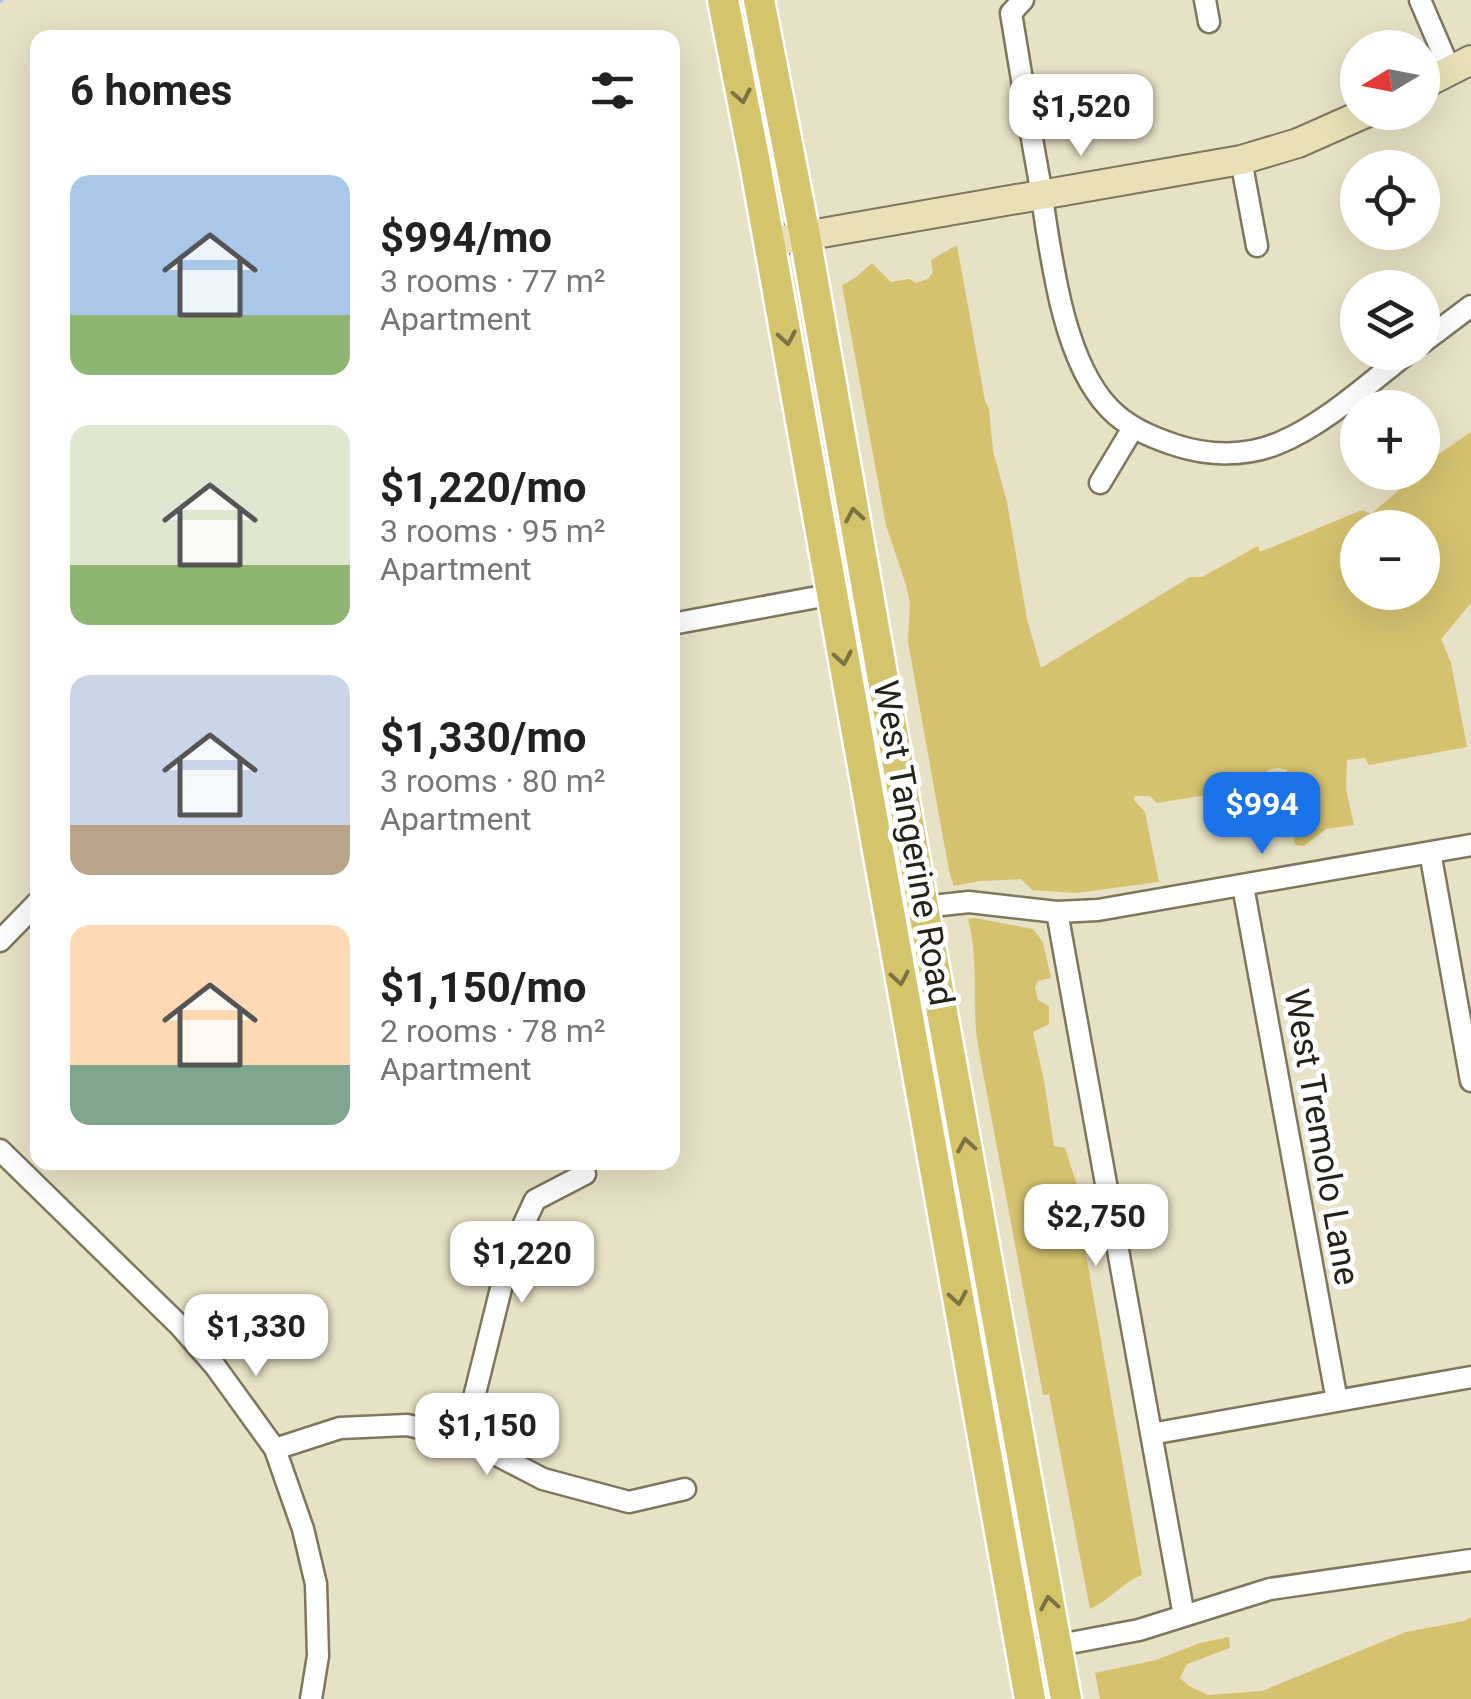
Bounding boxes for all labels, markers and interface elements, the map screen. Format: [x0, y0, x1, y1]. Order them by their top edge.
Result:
north arrow [1340, 30, 1440, 130]
map controls [1340, 30, 1440, 610]
icon: filters [585, 63, 640, 118]
text: 6 homes [70, 66, 232, 115]
pin: $1,520 [1000, 74, 1162, 159]
one-way arrow [731, 87, 752, 104]
text: $1,520 [1031, 87, 1131, 125]
button: locate [1340, 150, 1440, 250]
text: $994/mo [380, 213, 552, 262]
icon: home [150, 215, 270, 335]
text: 3 rooms · 77 m² [380, 262, 605, 300]
button: layers [1340, 270, 1440, 370]
text: Apartment [380, 300, 532, 338]
one-way arrow [776, 330, 797, 347]
button: + [1340, 390, 1440, 490]
text: $1,220/mo [380, 463, 587, 512]
icon: home [150, 465, 270, 585]
one-way arrow [844, 507, 865, 524]
button: − [1340, 510, 1440, 610]
text: 3 rooms · 95 m² [380, 512, 605, 550]
text: Apartment [380, 550, 532, 588]
one-way arrow [832, 650, 853, 667]
street label: West Tangerine Road [865, 677, 962, 1009]
text: $1,330/mo [380, 713, 587, 762]
icon: home [150, 715, 270, 835]
text: 3 rooms · 80 m² [380, 762, 605, 800]
pin: $994 [1203, 772, 1321, 857]
text: $994 [1225, 785, 1299, 823]
text: Apartment [380, 800, 532, 838]
text: $1,150/mo [380, 963, 587, 1012]
icon: home [150, 965, 270, 1085]
one-way arrow [889, 970, 910, 987]
street label: West Tremolo Lane [1275, 986, 1368, 1288]
text: 2 rooms · 78 m² [380, 1012, 605, 1050]
text: Apartment [380, 1050, 532, 1088]
one-way arrow [956, 1137, 977, 1154]
pin: $2,750 [1015, 1184, 1177, 1269]
text: $2,750 [1046, 1197, 1146, 1235]
pin: $1,220 [441, 1221, 603, 1306]
text: $1,220 [472, 1234, 572, 1272]
one-way arrow [947, 1290, 968, 1306]
pin: $1,330 [175, 1294, 337, 1379]
text: $1,330 [206, 1307, 306, 1345]
pin: $1,150 [406, 1393, 568, 1478]
text: $1,150 [437, 1406, 537, 1444]
one-way arrow [1039, 1595, 1060, 1611]

